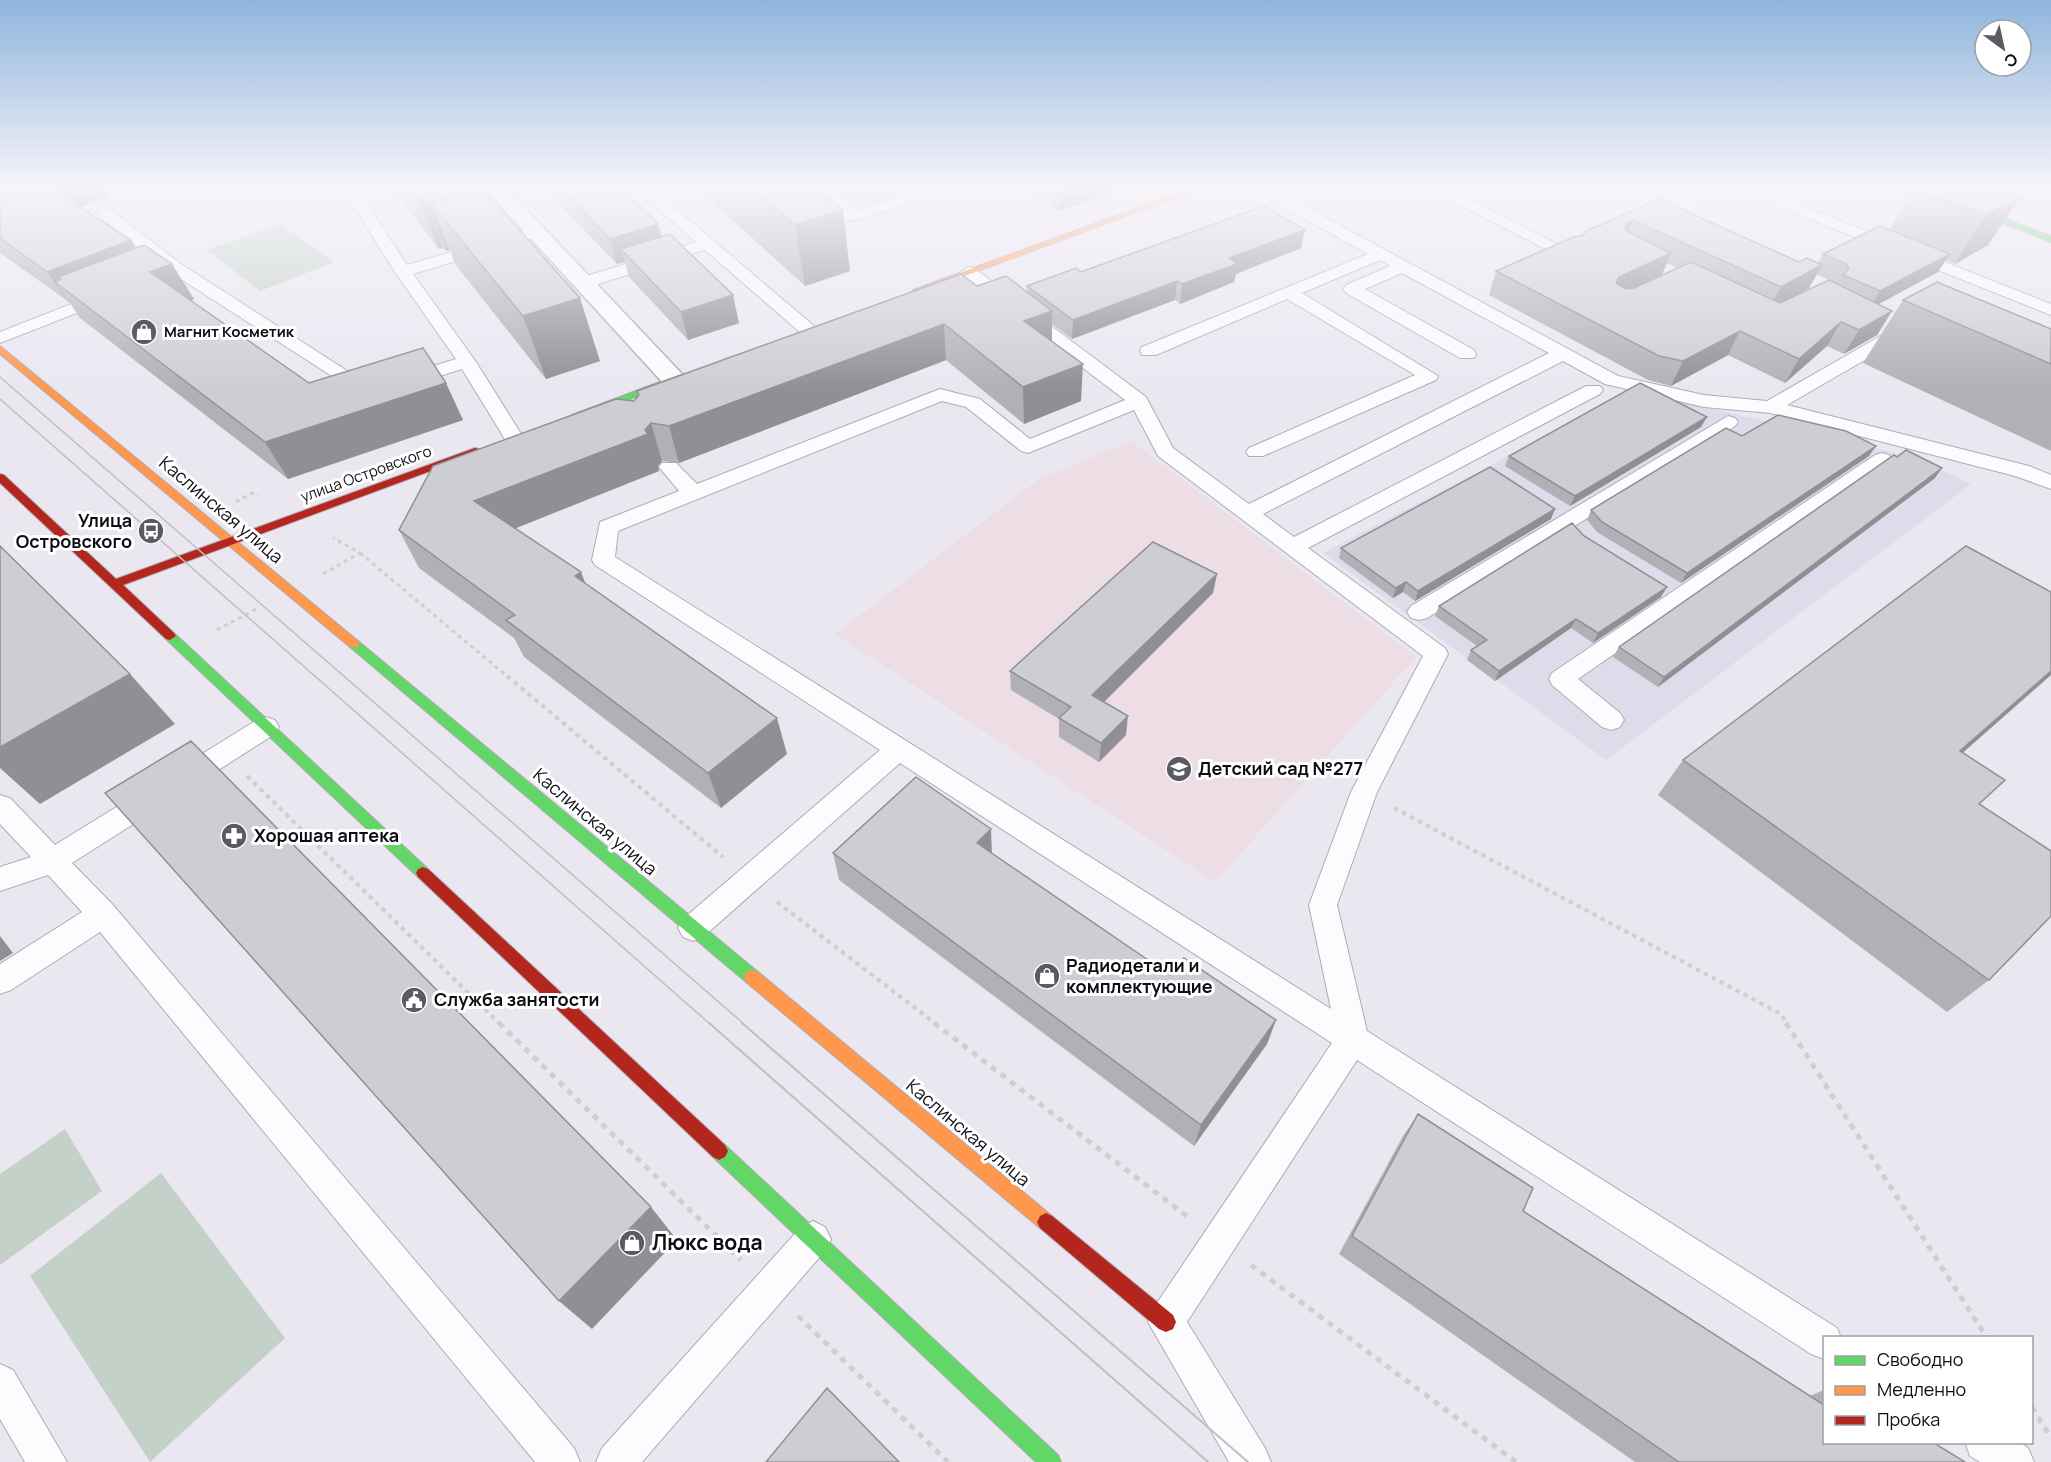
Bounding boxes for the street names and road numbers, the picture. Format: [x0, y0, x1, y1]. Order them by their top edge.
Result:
street label: улица Островского [297, 440, 434, 507]
street label: Каслинская улица [155, 450, 289, 568]
street label: Каслинская улица [529, 762, 663, 880]
street label: Каслинская улица [902, 1073, 1036, 1191]

